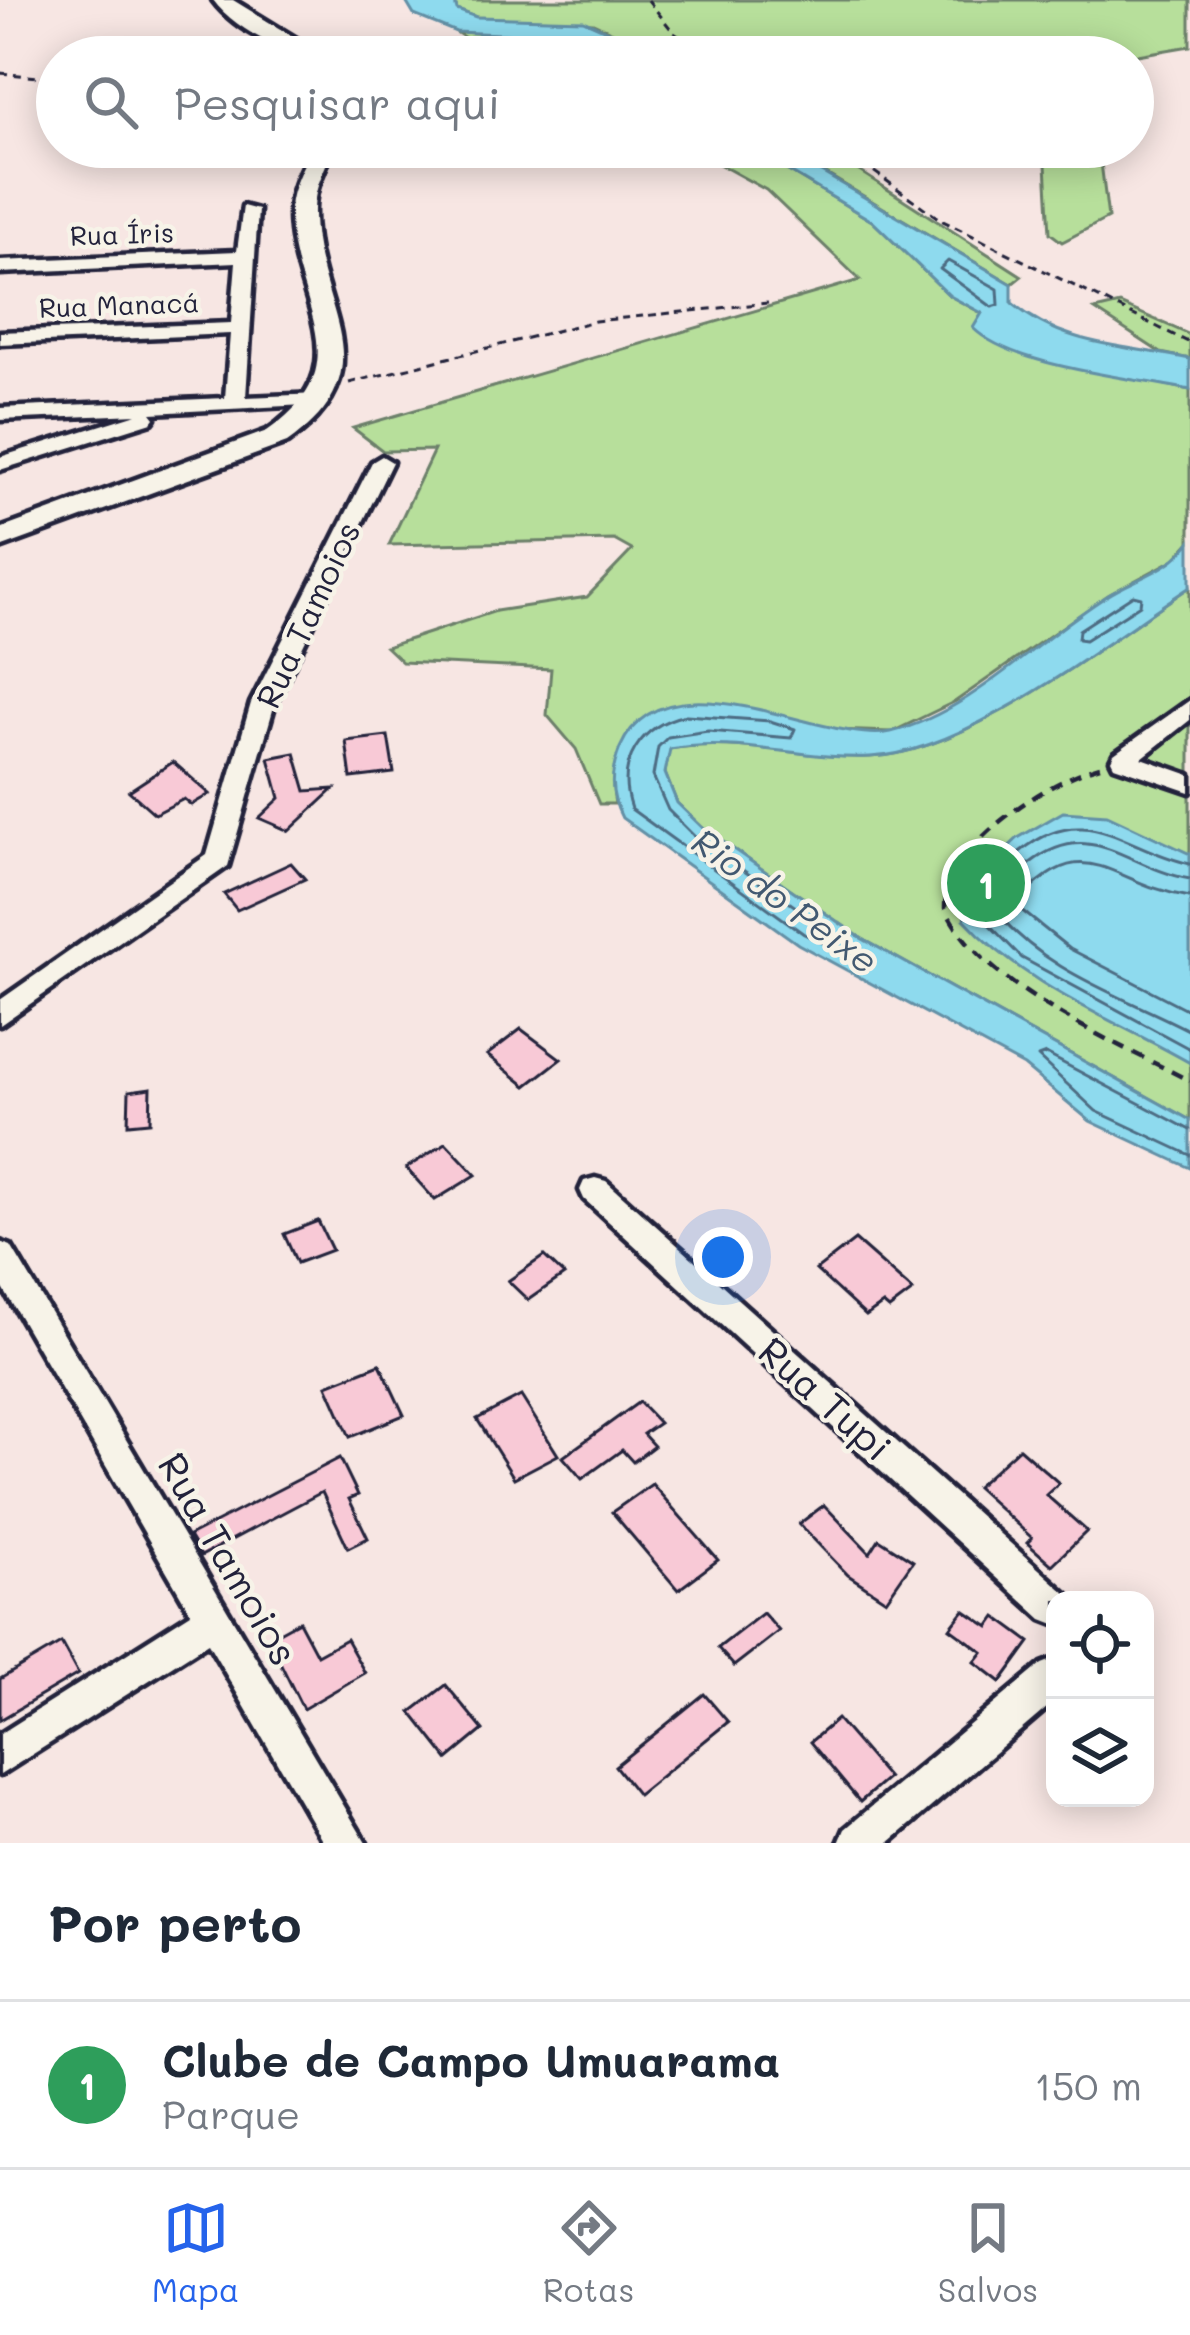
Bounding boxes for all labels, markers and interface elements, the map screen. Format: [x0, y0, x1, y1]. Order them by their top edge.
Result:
search box [36, 36, 1154, 168]
icon: search [78, 69, 144, 135]
text: Pesquisar aqui [174, 73, 501, 131]
street label: Rua Íris [69, 214, 175, 253]
street label: Rua Manacá [38, 284, 200, 325]
street label: Rua Tamoios [245, 514, 369, 714]
water label: Rio do Peixe [684, 817, 888, 983]
pin: 1 [947, 838, 1025, 928]
your location [693, 1227, 753, 1287]
street label: Rua Tupi [749, 1325, 903, 1471]
street label: Rua Tamoios [148, 1443, 311, 1674]
map controls [1046, 1591, 1154, 1807]
button: locate [1046, 1591, 1154, 1699]
button: layers [1046, 1699, 1154, 1807]
text: Por perto [48, 1888, 301, 1955]
text: Clube de Campo Umuarama [162, 2030, 780, 2088]
text: 1 [78, 2059, 96, 2110]
text: 150 m [1034, 2059, 1142, 2110]
text: Parque [162, 2088, 300, 2139]
tab: Mapa [152, 2195, 239, 2310]
tab: Rotas [543, 2195, 635, 2310]
tab: Salvos [938, 2195, 1038, 2310]

